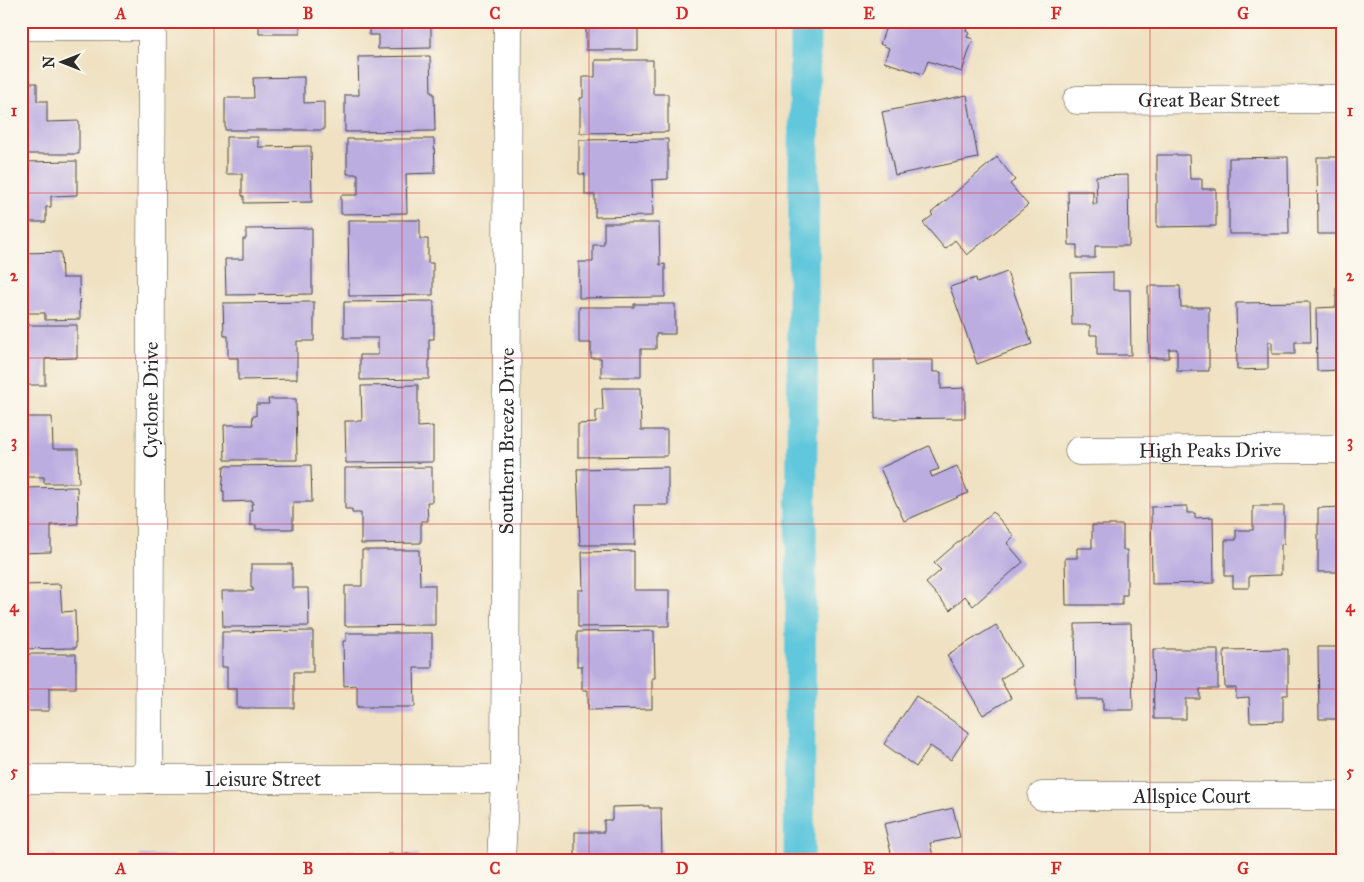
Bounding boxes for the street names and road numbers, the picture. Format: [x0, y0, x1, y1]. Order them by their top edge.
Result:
street label: Great Bear Street [1138, 87, 1280, 112]
street label: Cyclone Drive [138, 342, 163, 458]
street label: Southern Breeze Drive [494, 348, 519, 535]
street label: High Peaks Drive [1139, 437, 1281, 463]
street label: Leisure Street [205, 767, 321, 791]
street label: Allspice Court [1132, 784, 1251, 808]

